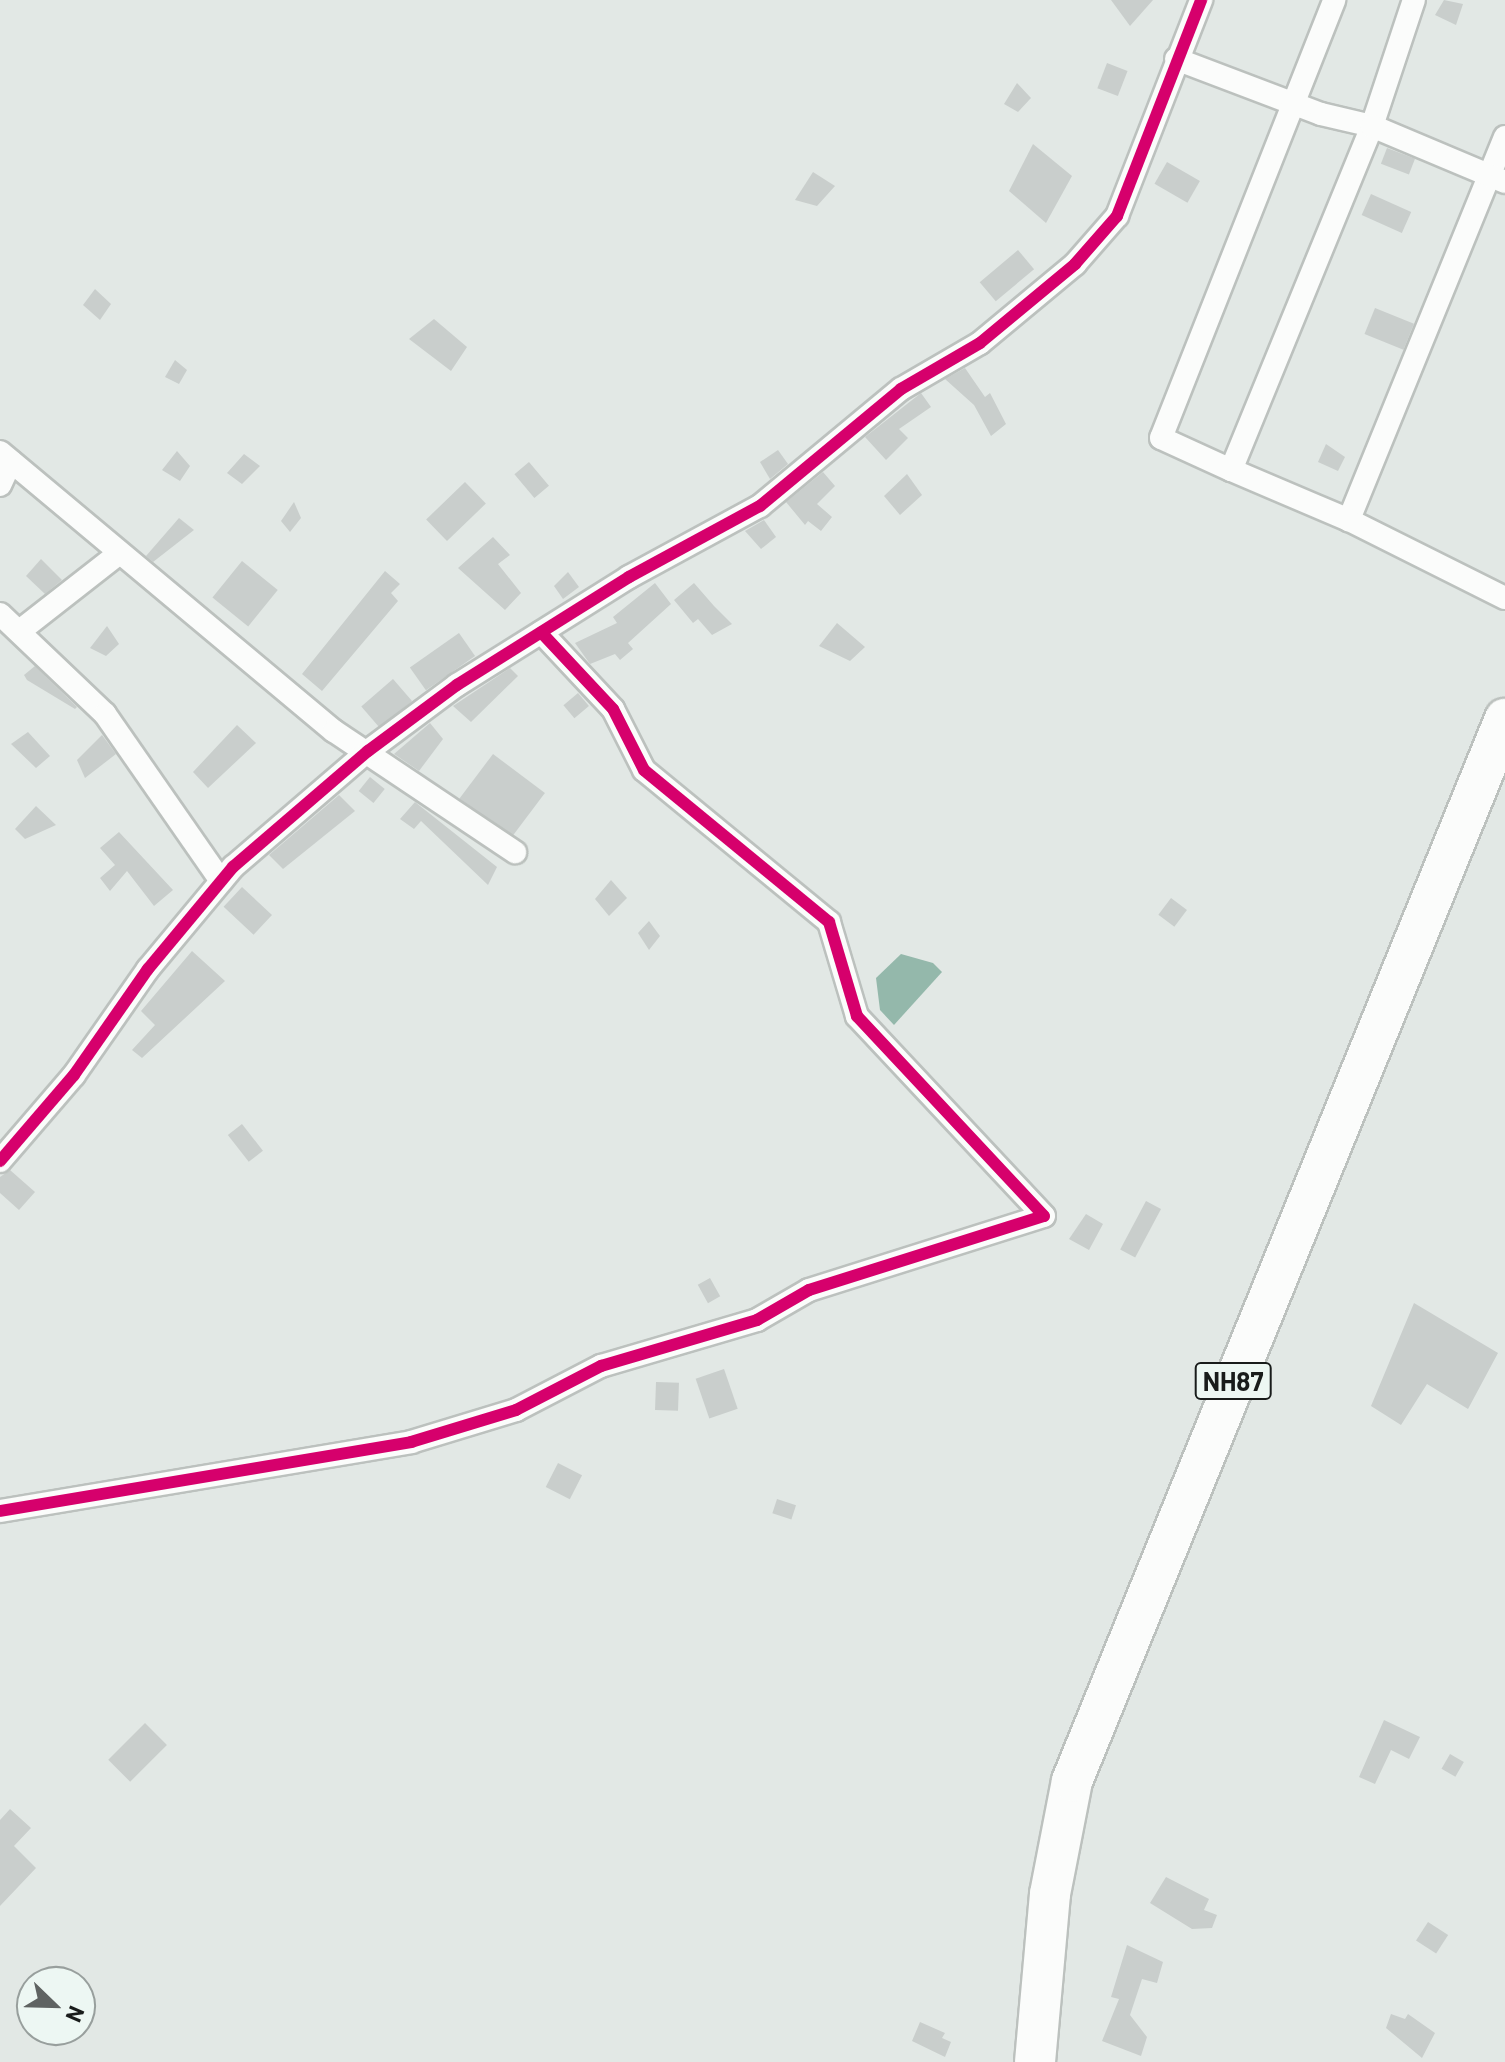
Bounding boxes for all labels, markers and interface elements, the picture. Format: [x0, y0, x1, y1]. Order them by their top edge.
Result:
road number: NH87 [1193, 1359, 1273, 1403]
north arrow [16, 1966, 96, 2046]
text: N [61, 2003, 91, 2026]

